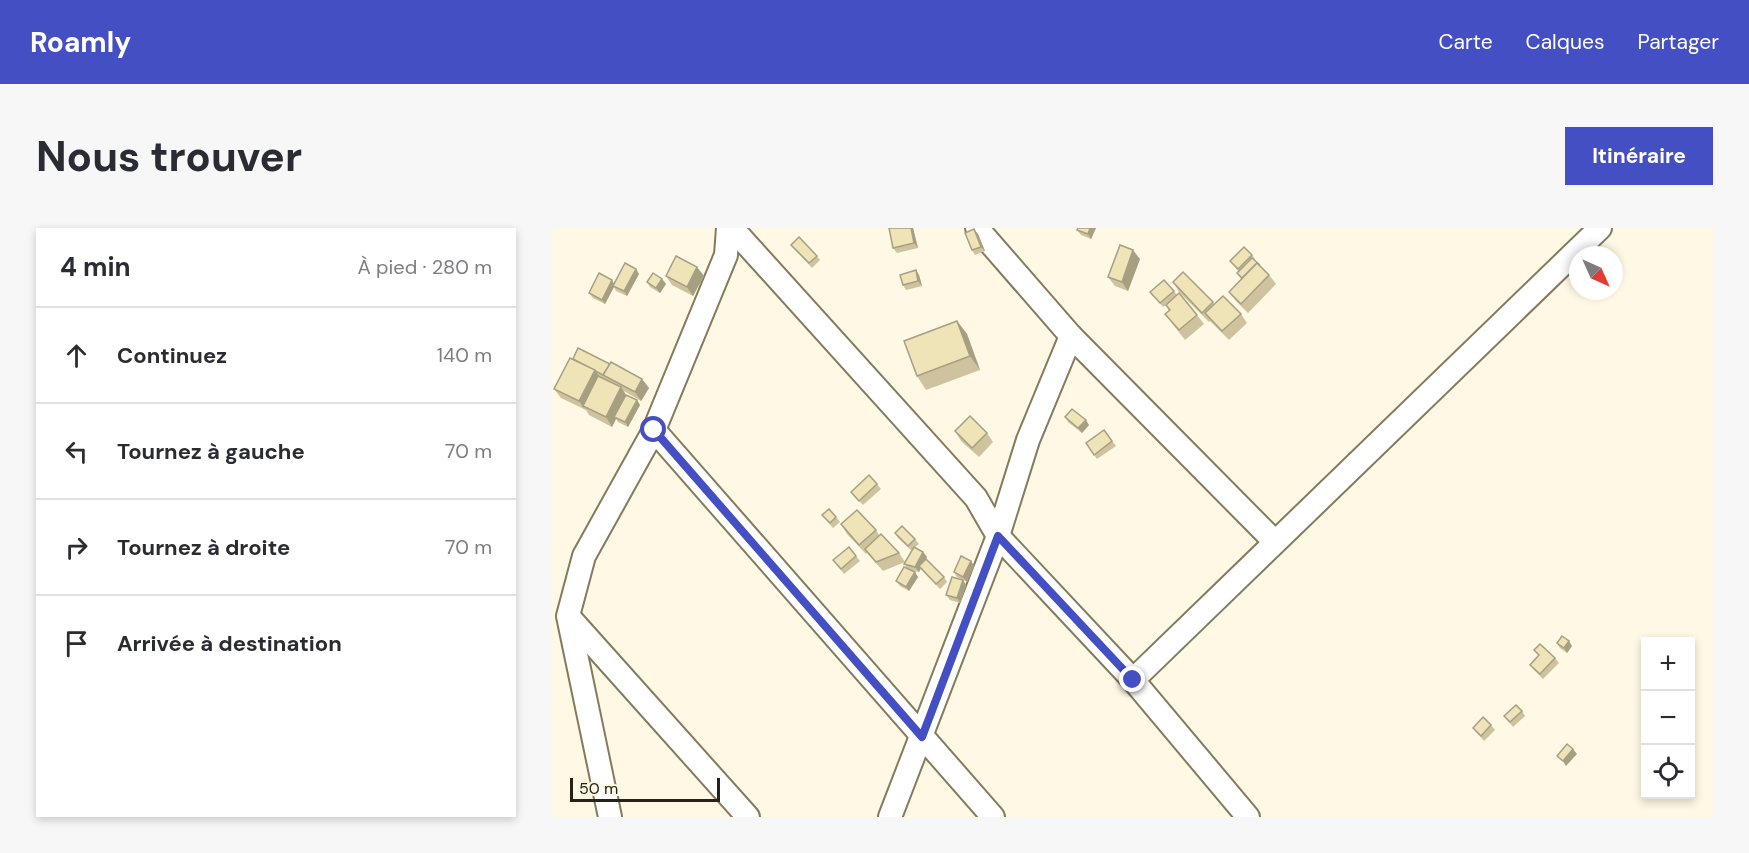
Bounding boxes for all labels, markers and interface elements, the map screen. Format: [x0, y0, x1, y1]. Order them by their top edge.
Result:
text: Roamly [30, 24, 131, 61]
text: Carte [1438, 28, 1493, 56]
text: Calques [1526, 28, 1604, 56]
text: Partager [1637, 28, 1719, 56]
button: Itinéraire [1565, 127, 1713, 185]
text: Nous trouver [36, 129, 302, 184]
north arrow [1569, 246, 1623, 300]
text: 4 min [60, 250, 131, 284]
text: À pied · 280 m [357, 254, 492, 280]
icon: ahead [60, 339, 93, 372]
text: Continuez [117, 341, 227, 370]
text: 140 m [437, 342, 492, 368]
route start [640, 416, 666, 442]
icon: left [60, 435, 93, 468]
text: Tournez à gauche [117, 437, 305, 466]
text: 70 m [445, 438, 492, 464]
icon: right [60, 531, 93, 564]
text: Tournez à droite [117, 533, 290, 562]
text: 70 m [445, 534, 492, 560]
icon: arrive [60, 627, 93, 660]
text: Arrivée à destination [117, 629, 342, 658]
map controls [1641, 637, 1695, 799]
button: + [1641, 637, 1695, 691]
route end [1119, 666, 1145, 692]
button: − [1641, 691, 1695, 745]
button: locate [1641, 745, 1695, 799]
scale bar [570, 775, 720, 802]
text: 50 m [579, 778, 618, 799]

